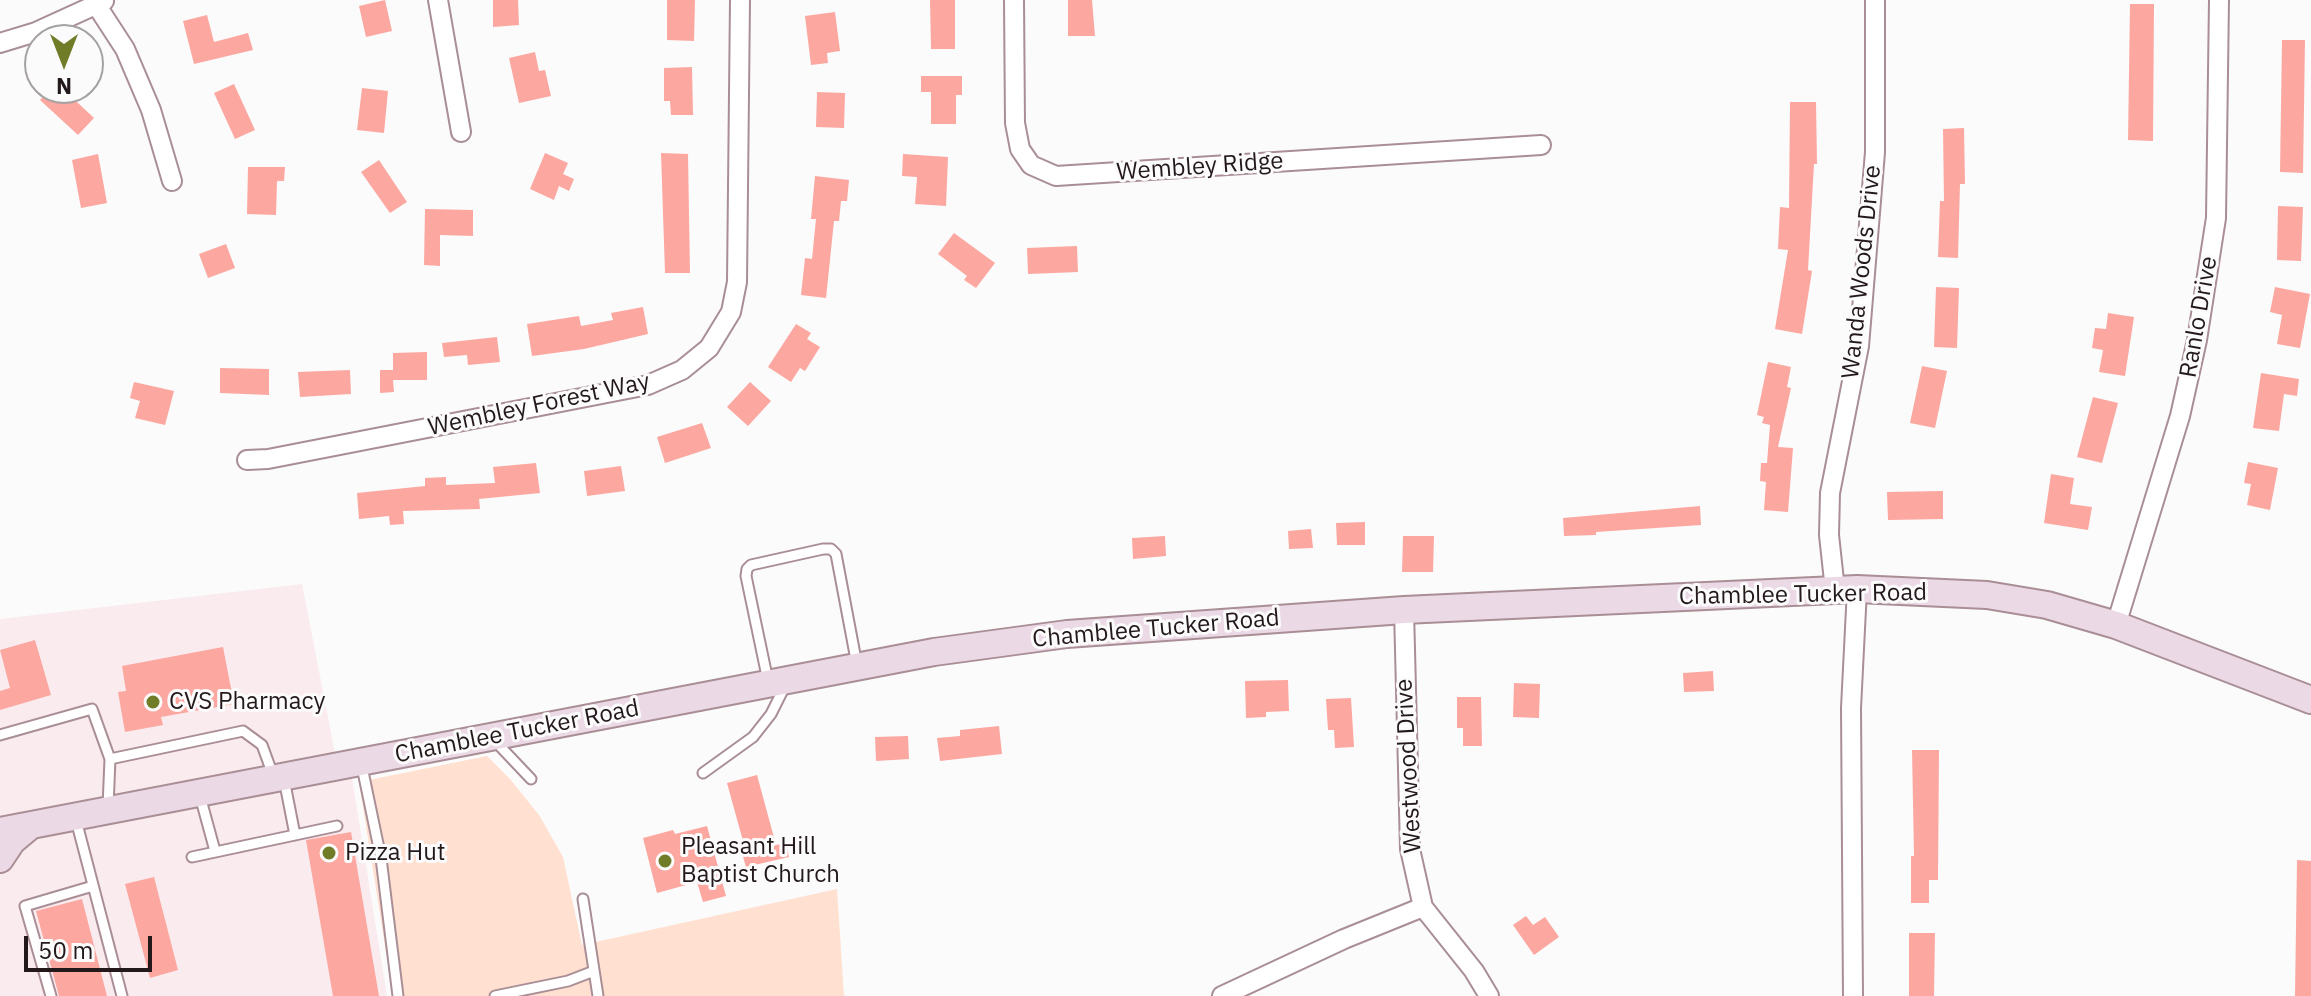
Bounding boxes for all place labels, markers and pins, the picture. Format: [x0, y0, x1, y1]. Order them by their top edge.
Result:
place label: CVS Pharmacy [169, 688, 326, 716]
marker: CVS Pharmacy [144, 693, 162, 711]
place label: Pleasant Hill Baptist Church [681, 833, 840, 889]
place label: Pizza Hut [345, 839, 445, 867]
marker: Pizza Hut [320, 844, 338, 862]
marker: Pleasant Hill Baptist Church [656, 852, 674, 870]

